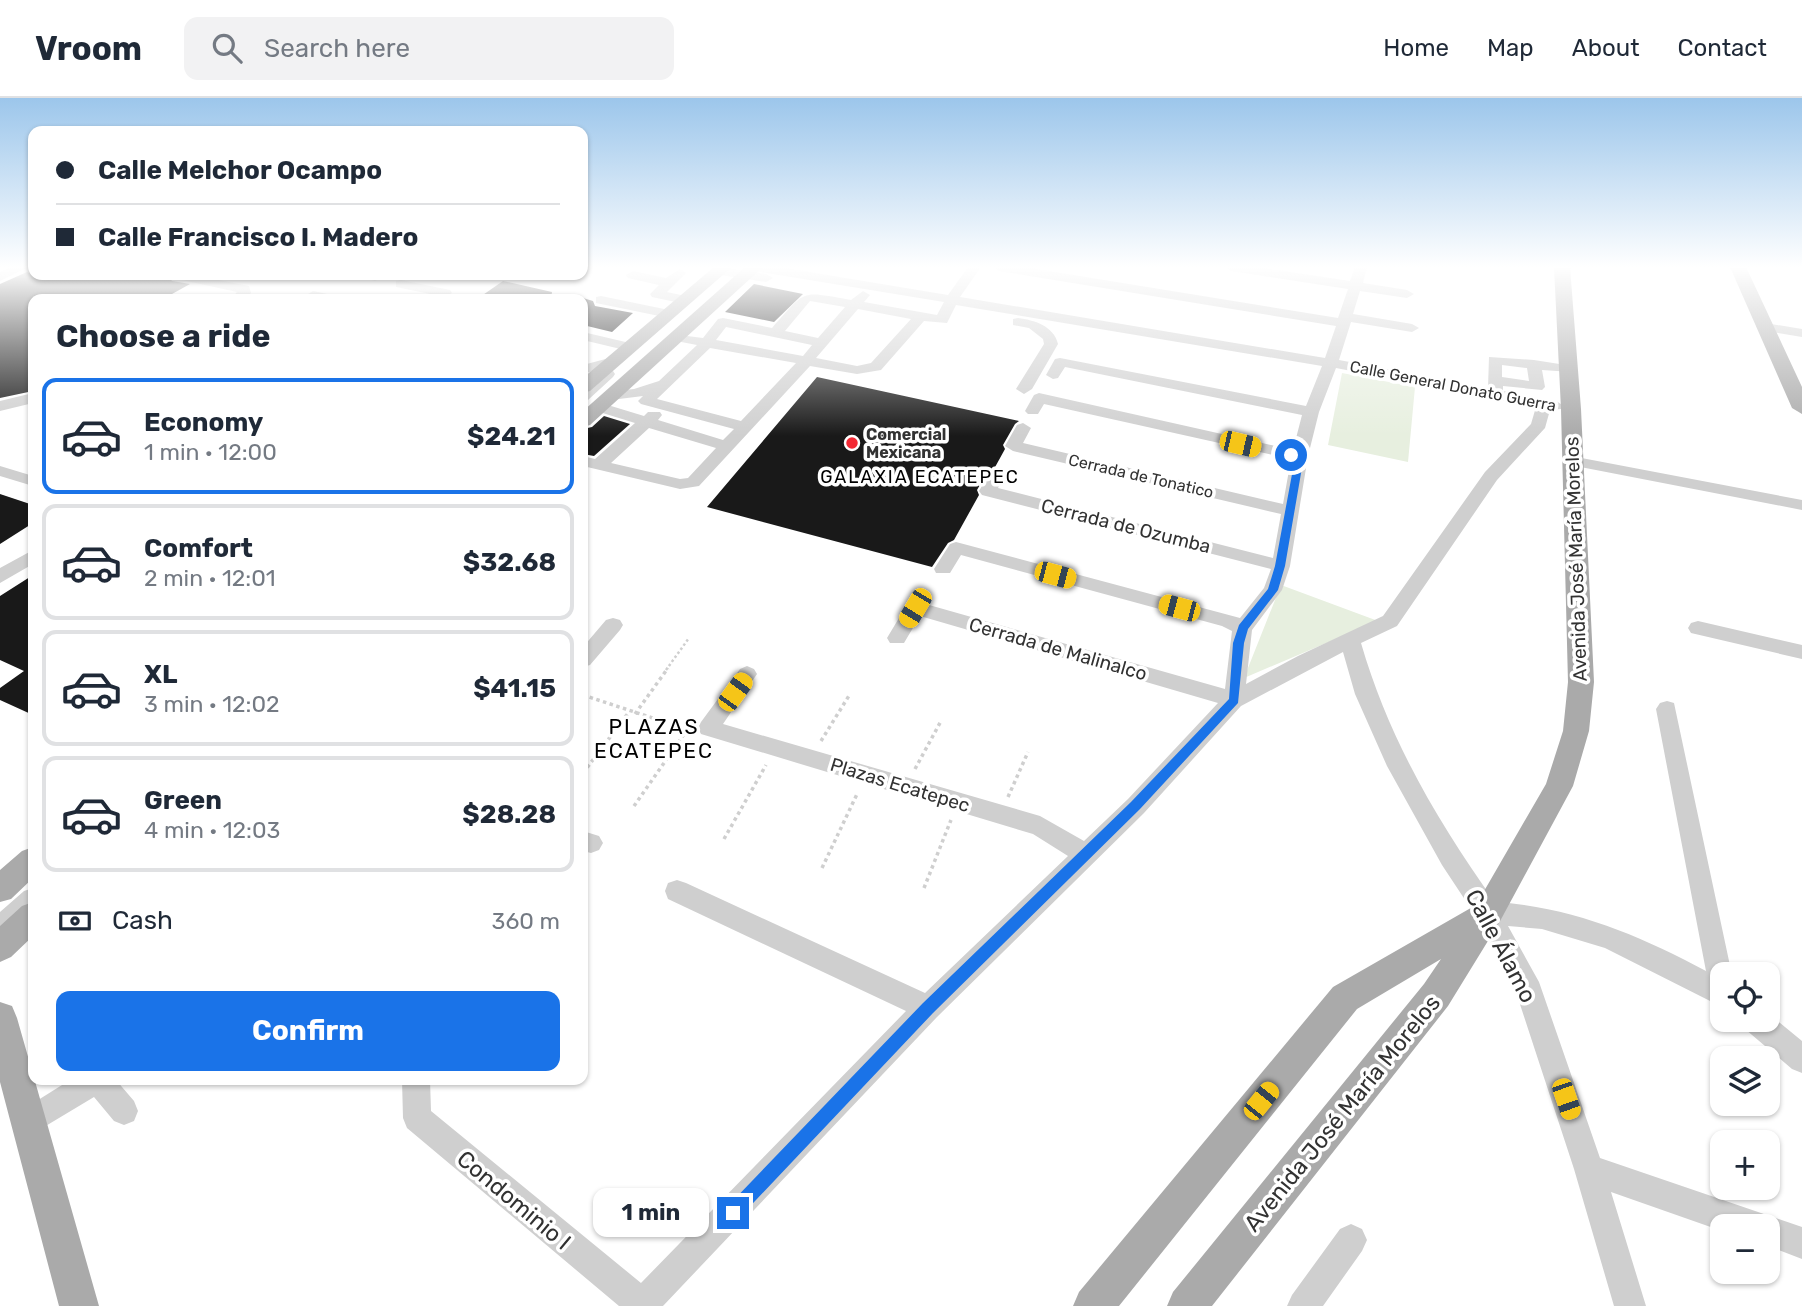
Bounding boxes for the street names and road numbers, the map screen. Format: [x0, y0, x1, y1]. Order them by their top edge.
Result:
street label: Calle General Donato Guerra [1348, 357, 1558, 415]
street label: Avenida José María Morelos [1560, 436, 1592, 682]
street label: Cerrada de Tonatico [1067, 450, 1215, 502]
street label: Cerrada de Ozumba [1039, 494, 1213, 558]
street label: Cerrada de Malinalco [966, 613, 1150, 685]
street label: Plazas Ecatepec [827, 753, 973, 817]
street label: Calle Álamo [1459, 884, 1543, 1008]
street label: Avenida José María Morelos [1238, 989, 1446, 1237]
street label: Condominio I [451, 1144, 577, 1256]

